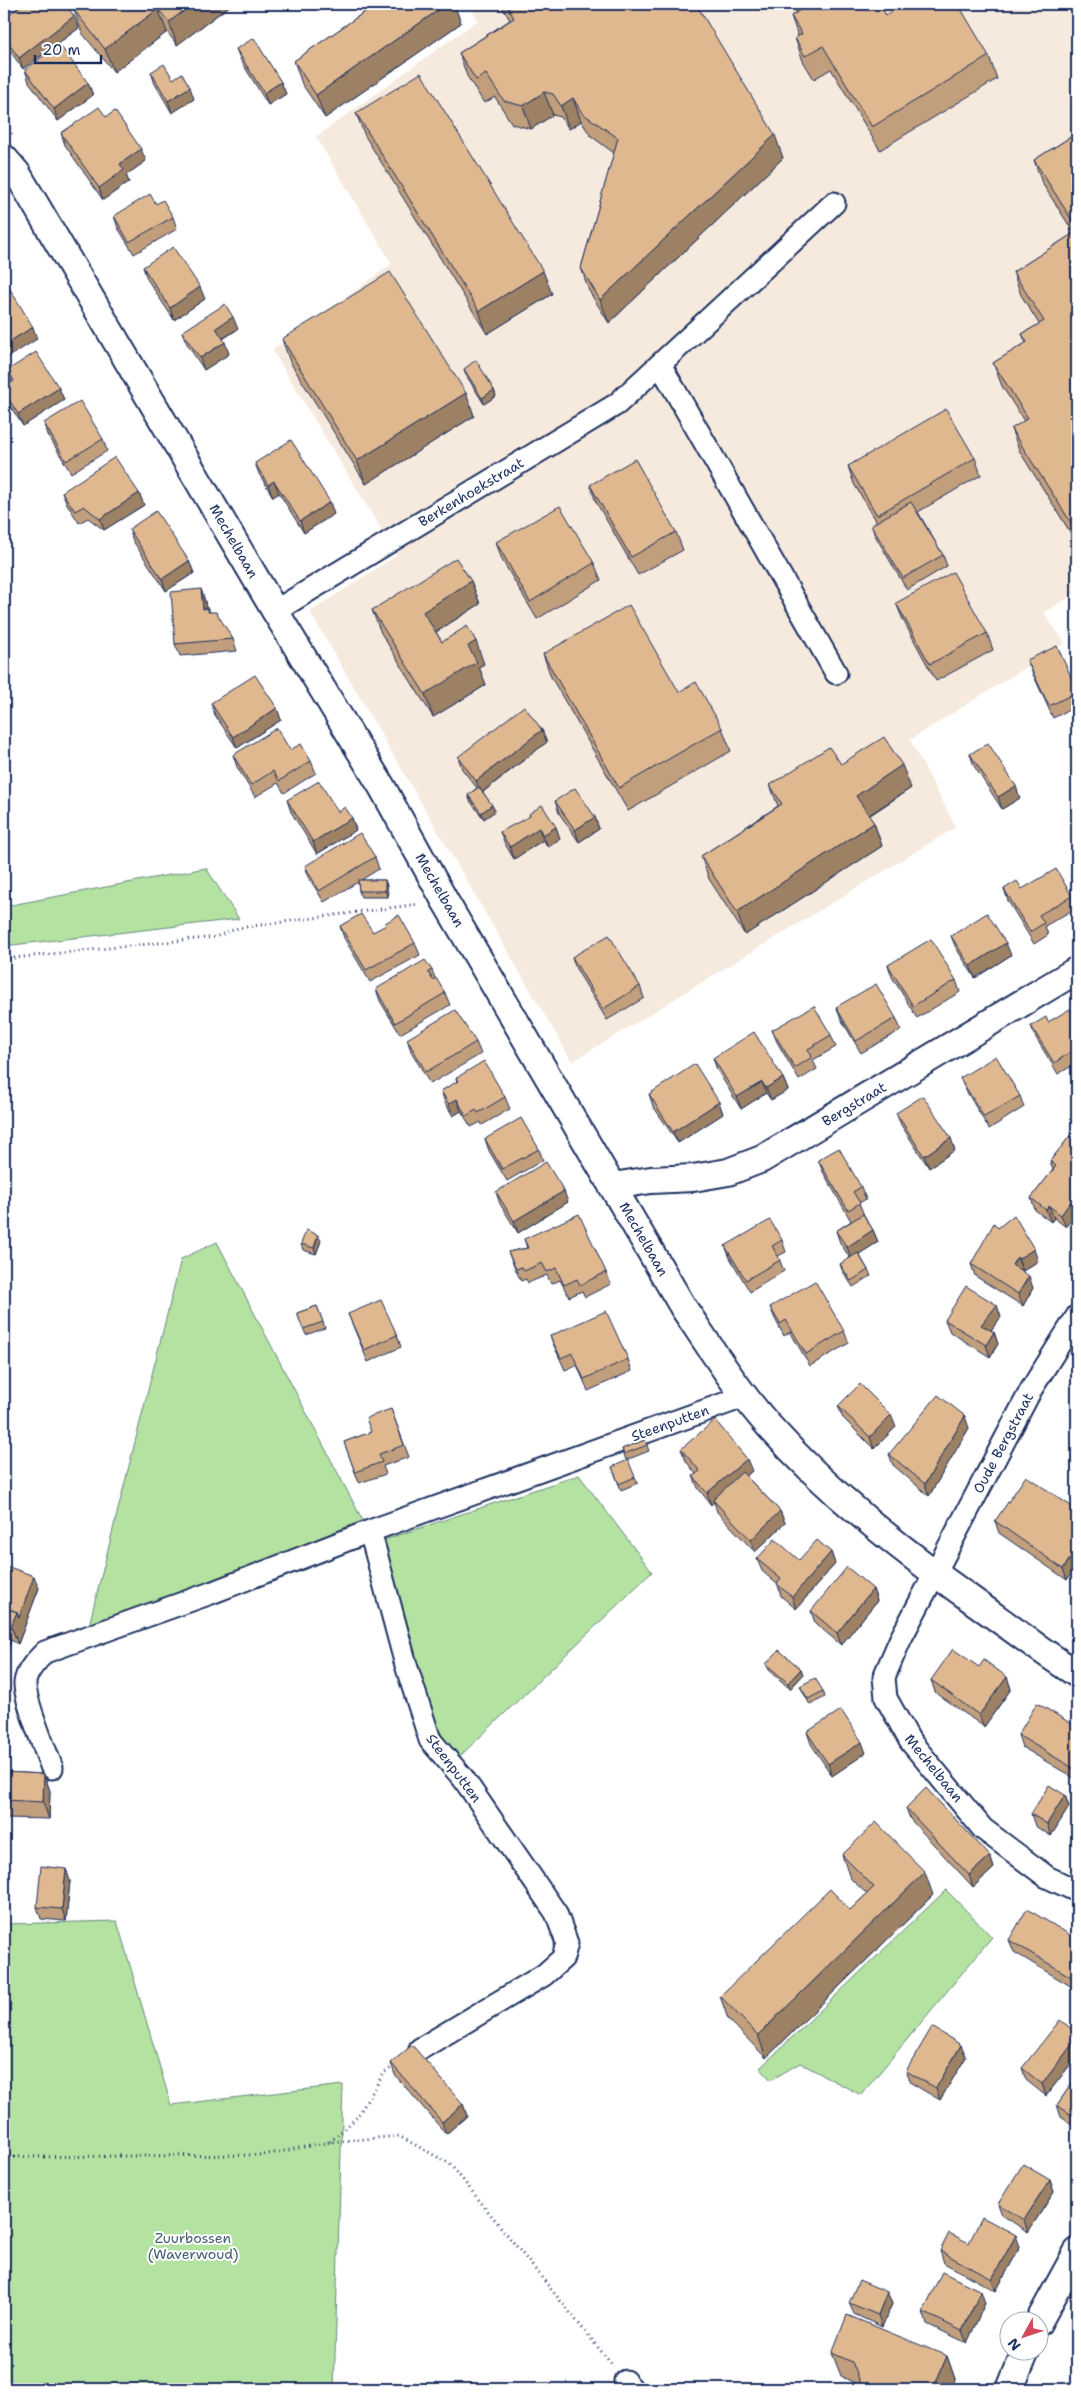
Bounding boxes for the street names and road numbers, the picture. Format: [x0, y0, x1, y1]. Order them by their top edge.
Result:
street label: Berkenhoekstraat [415, 453, 527, 531]
street label: Mechelbaan [206, 501, 263, 582]
street label: Mechelbaan [412, 850, 469, 931]
street label: Bergstraat [819, 1078, 889, 1130]
street label: Mechelbaan [616, 1199, 673, 1280]
street label: Oude Bergstraat [969, 1390, 1037, 1496]
street label: Steenputten [629, 1400, 712, 1445]
street label: Steenputten [422, 1730, 486, 1806]
street label: Mechelbaan [901, 1730, 967, 1806]

